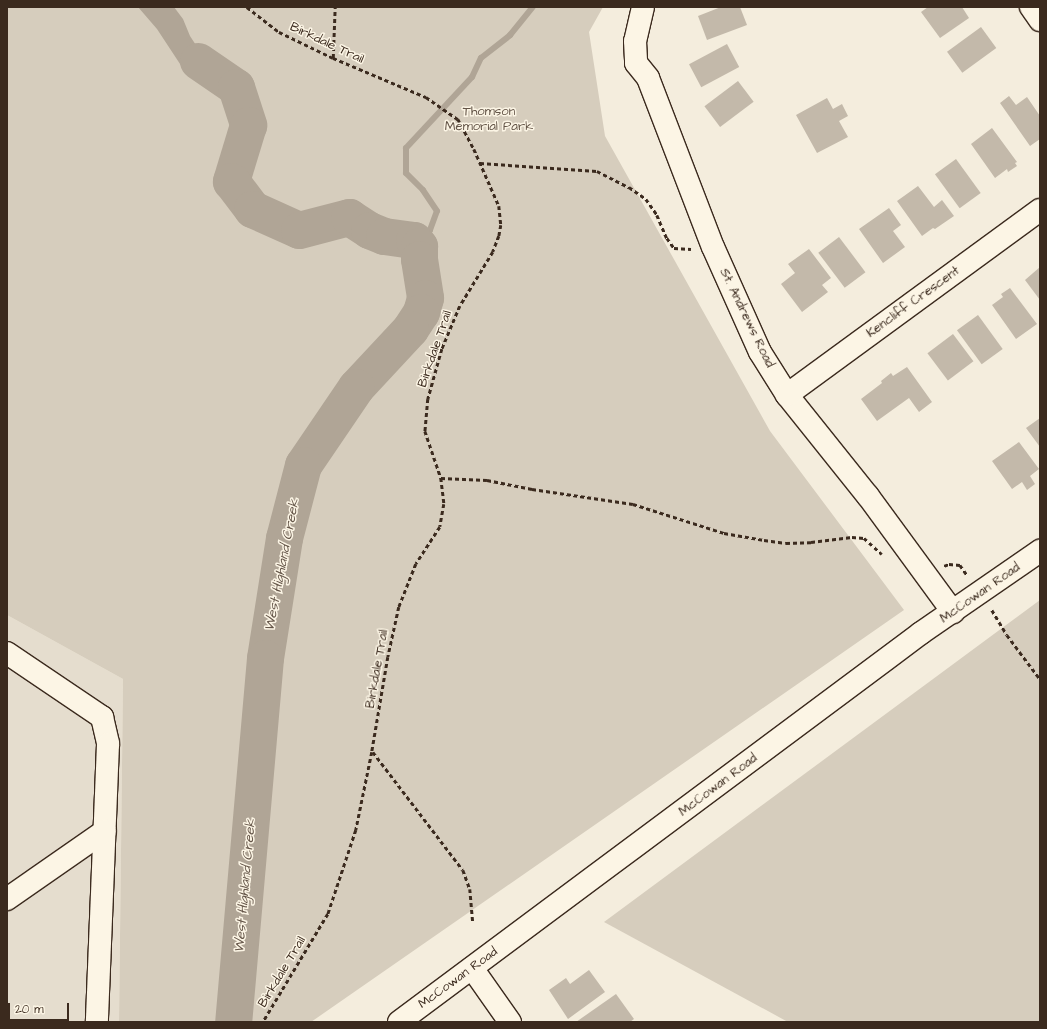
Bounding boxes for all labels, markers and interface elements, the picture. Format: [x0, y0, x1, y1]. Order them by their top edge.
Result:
street label: Birkdale Trail [288, 19, 366, 67]
park label: Thomson Memorial Park [445, 104, 533, 135]
street label: Kencliff Crescent [863, 263, 963, 341]
street label: St. Andrews Road [716, 266, 778, 370]
street label: Birkdale Trail [415, 309, 455, 389]
water label: West Highland Creek [261, 497, 303, 633]
street label: McCowan Road [937, 560, 1023, 626]
street label: Birkdale Trail [362, 628, 392, 710]
street label: McCowan Road [676, 750, 760, 820]
water label: West Highland Creek [231, 818, 259, 954]
street label: Birkdale Trail [255, 934, 309, 1010]
street label: McCowan Road [415, 944, 501, 1012]
scale bar [10, 995, 71, 1021]
text: 20 m [15, 1001, 44, 1018]

